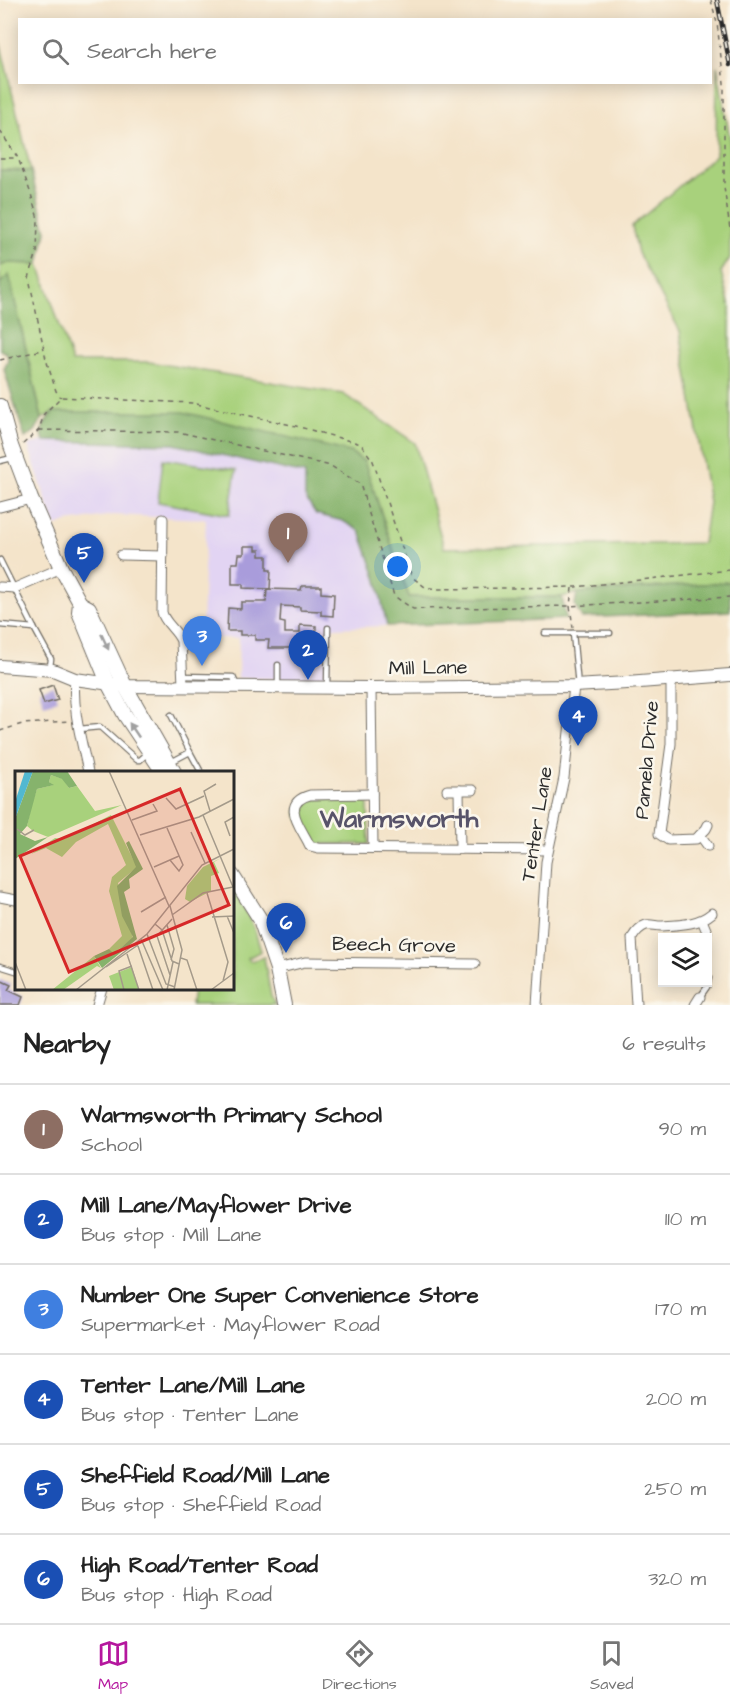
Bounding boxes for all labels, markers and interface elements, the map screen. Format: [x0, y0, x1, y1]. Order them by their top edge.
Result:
search box [18, 18, 712, 84]
icon: search [39, 35, 72, 68]
text: Search here [87, 36, 217, 67]
pin: 1 [268, 514, 308, 563]
pin: 5 [64, 534, 104, 583]
your location [383, 552, 412, 581]
pin: 3 [182, 616, 222, 666]
pin: 2 [288, 630, 328, 680]
one-way arrow [100, 634, 109, 651]
street label: Mill Lane [388, 653, 468, 683]
pin: 4 [558, 696, 598, 746]
street label: Pamela Drive [628, 699, 666, 820]
one-way arrow [128, 722, 140, 738]
street label: Tenter Lane [514, 764, 560, 884]
inset map [15, 771, 234, 990]
district label: Warmsworth [319, 801, 479, 837]
pin: 6 [266, 904, 306, 953]
street label: Beech Grove [332, 930, 456, 960]
map controls [658, 933, 712, 987]
button: layers [658, 933, 712, 987]
text: Nearby [24, 1026, 111, 1062]
text: 6 results [622, 1030, 706, 1058]
text: Warmsworth Primary School [81, 1100, 382, 1131]
text: 1 [42, 1115, 45, 1143]
text: 90 m [658, 1115, 706, 1143]
text: School [81, 1131, 142, 1159]
text: Mill Lane/Mayflower Drive [81, 1190, 352, 1221]
text: 2 [38, 1205, 49, 1233]
text: 110 m [665, 1205, 706, 1233]
text: Bus stop · Mill Lane [81, 1221, 261, 1249]
text: Number One Super Convenience Store [81, 1280, 479, 1311]
text: 3 [38, 1295, 49, 1323]
text: 170 m [655, 1295, 706, 1323]
text: Supermarket · Mayflower Road [81, 1311, 380, 1339]
text: Tenter Lane/Mill Lane [81, 1370, 305, 1401]
text: 4 [37, 1385, 50, 1413]
text: 200 m [646, 1385, 706, 1413]
text: Bus stop · Tenter Lane [81, 1401, 299, 1429]
text: Sheffield Road/Mill Lane [81, 1460, 330, 1491]
text: 5 [36, 1475, 51, 1503]
text: 250 m [644, 1475, 706, 1503]
text: Bus stop · Sheffield Road [81, 1491, 321, 1519]
text: High Road/Tenter Road [81, 1550, 318, 1581]
text: 6 [37, 1565, 50, 1593]
text: 320 m [648, 1565, 706, 1593]
text: Bus stop · High Road [81, 1581, 272, 1609]
tab: Map [97, 1637, 130, 1695]
tab: Directions [323, 1637, 397, 1695]
tab: Saved [590, 1637, 633, 1695]

